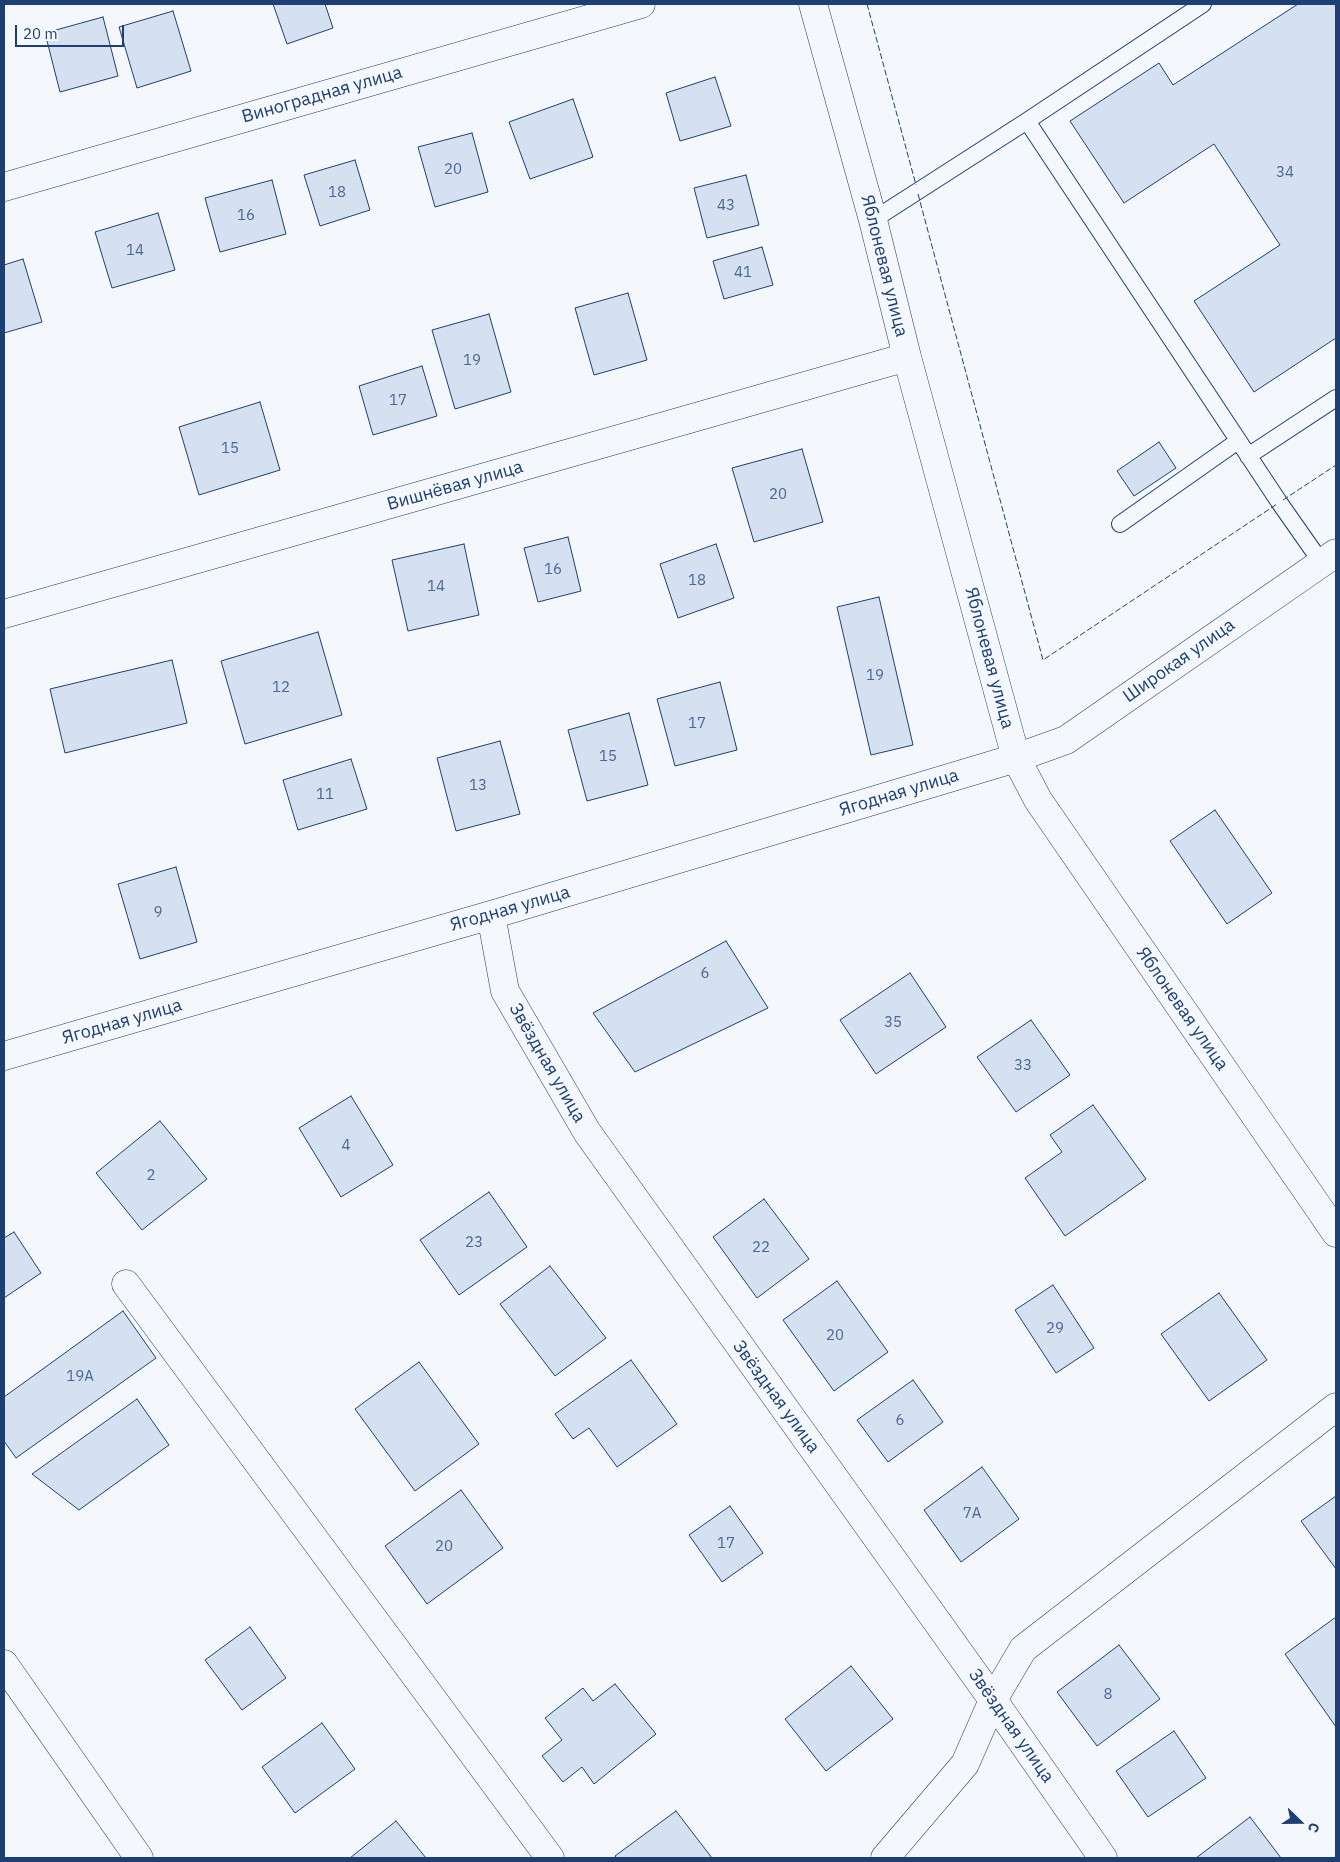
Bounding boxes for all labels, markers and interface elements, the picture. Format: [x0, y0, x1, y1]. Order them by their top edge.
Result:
scale bar [18, 15, 126, 47]
text: 20 m [23, 24, 58, 43]
street label: Виноградная улица [239, 62, 405, 128]
house number: 20 [444, 161, 462, 179]
house number: 34 [1276, 164, 1294, 182]
house number: 18 [328, 184, 346, 202]
street label: Яблоневая улица [856, 193, 912, 339]
house number: 43 [717, 197, 735, 215]
house number: 16 [237, 207, 255, 225]
house number: 14 [126, 242, 144, 260]
house number: 41 [734, 264, 752, 282]
house number: 19 [463, 352, 481, 370]
house number: 17 [389, 392, 407, 410]
house number: 15 [221, 440, 239, 458]
street label: Вишнёвая улица [385, 456, 525, 516]
house number: 20 [769, 486, 787, 504]
house number: 16 [544, 561, 562, 579]
house number: 18 [688, 572, 706, 590]
house number: 14 [427, 578, 445, 596]
street label: Яблоневая улица [960, 585, 1018, 731]
street label: Широкая улица [1119, 614, 1239, 708]
house number: 19 [866, 667, 884, 685]
house number: 12 [272, 679, 290, 697]
house number: 17 [688, 715, 706, 733]
house number: 15 [599, 748, 617, 766]
street label: Ягодная улица [837, 765, 961, 821]
house number: 13 [469, 777, 487, 795]
house number: 11 [316, 786, 334, 804]
street label: Ягодная улица [448, 882, 572, 936]
house number: 9 [154, 904, 162, 922]
street label: Яблоневая улица [1131, 943, 1233, 1075]
house number: 6 [701, 965, 709, 983]
street label: Ягодная улица [60, 995, 184, 1049]
street label: Звёздная улица [504, 999, 590, 1127]
house number: 35 [884, 1014, 902, 1032]
house number: 33 [1014, 1057, 1032, 1075]
house number: 4 [342, 1137, 350, 1155]
house number: 2 [147, 1167, 155, 1185]
house number: 23 [465, 1234, 483, 1252]
house number: 22 [752, 1239, 770, 1257]
house number: 29 [1046, 1320, 1064, 1338]
house number: 20 [826, 1327, 844, 1345]
street label: Звёздная улица [728, 1336, 824, 1458]
house number: 19А [66, 1368, 94, 1386]
house number: 6 [896, 1412, 904, 1430]
house number: 7А [963, 1505, 981, 1523]
house number: 17 [717, 1535, 735, 1553]
house number: 20 [435, 1538, 453, 1556]
street label: Звёздная улица [964, 1665, 1058, 1787]
house number: 8 [1104, 1686, 1112, 1704]
north arrow [1275, 1797, 1325, 1847]
text: С [1304, 1820, 1324, 1835]

